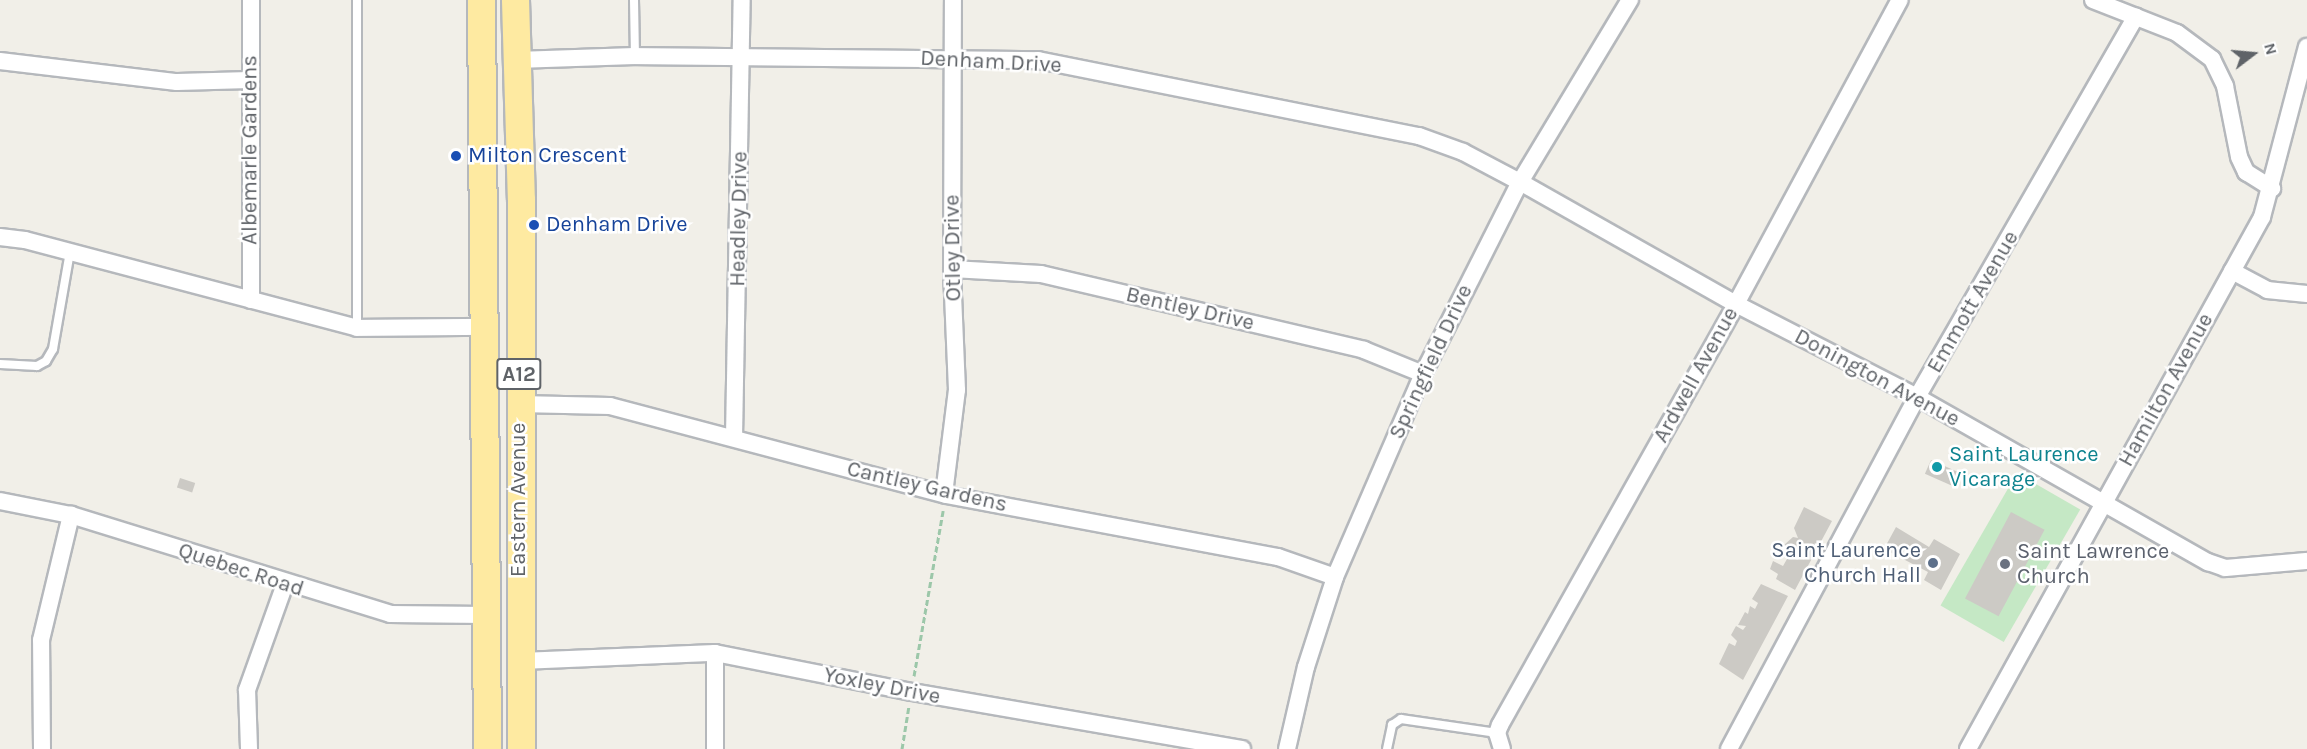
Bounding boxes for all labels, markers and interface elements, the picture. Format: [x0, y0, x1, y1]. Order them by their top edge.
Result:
north arrow [2223, 24, 2283, 84]
text: N [2260, 41, 2281, 57]
street label: Denham Drive [920, 45, 1062, 79]
street label: Albemarle Gardens [237, 55, 263, 245]
place label: Milton Crescent [468, 143, 627, 169]
marker: Milton Crescent [449, 149, 463, 163]
street label: Headley Drive [725, 151, 753, 287]
street label: Otley Drive [939, 194, 967, 302]
place label: Denham Drive [546, 212, 688, 238]
marker: Denham Drive [527, 218, 541, 232]
street label: Emmott Avenue [1922, 226, 2024, 378]
street label: Springfield Drive [1384, 280, 1478, 444]
street label: Bentley Drive [1123, 281, 1257, 337]
street label: Ardwell Avenue [1648, 303, 1744, 447]
street label: Hamilton Avenue [2113, 309, 2219, 471]
street label: Donington Avenue [1790, 323, 1964, 433]
road number: A12 [495, 356, 543, 392]
street label: Eastern Avenue [506, 423, 532, 577]
place label: Saint Laurence Vicarage [1949, 441, 2099, 493]
street label: Cantley Gardens [844, 456, 1010, 518]
marker: Saint Laurence Vicarage [1930, 460, 1944, 474]
street label: Quebec Road [175, 537, 307, 603]
place label: Saint Laurence Church Hall [1771, 537, 1921, 588]
place label: Saint Lawrence Church [2017, 538, 2169, 590]
marker: Saint Laurence Church Hall [1926, 556, 1940, 570]
marker: Saint Lawrence Church [1998, 557, 2012, 571]
street label: Yoxley Drive [821, 662, 943, 710]

